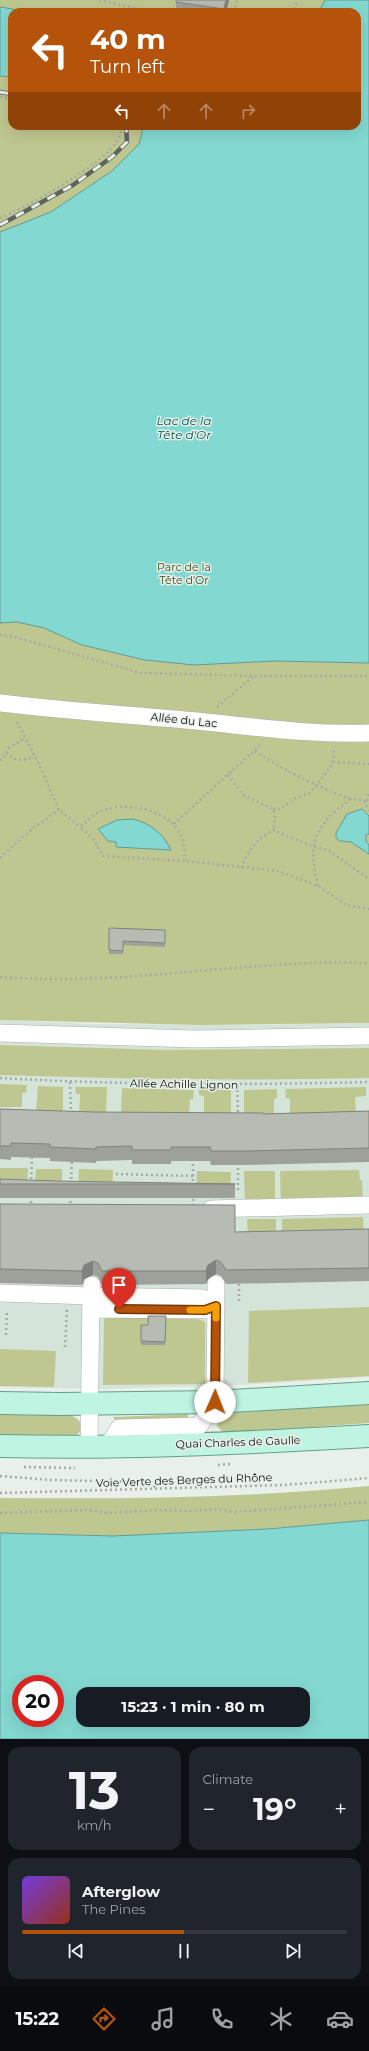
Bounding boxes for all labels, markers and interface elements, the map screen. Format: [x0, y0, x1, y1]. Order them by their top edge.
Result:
text: 40 m [90, 22, 166, 56]
icon: left [24, 24, 76, 76]
text: Turn left [90, 56, 165, 78]
icon: left [111, 100, 133, 122]
icon: ahead [153, 100, 175, 122]
icon: ahead [195, 100, 217, 122]
icon: right [237, 100, 259, 122]
water label: Lac de la Tête d'Or [157, 413, 211, 442]
park label: Parc de la Tête d'Or [157, 560, 211, 587]
street label: Allée du Lac [150, 710, 218, 730]
street label: Allée Achille Lignon [130, 1076, 238, 1092]
pin [102, 1268, 136, 1309]
icon: arrive [108, 1274, 130, 1296]
position arrow [194, 1381, 236, 1423]
street label: Quai Charles de Gaulle [175, 1433, 301, 1451]
street label: Voie Verte des Berges du Rhône [95, 1470, 273, 1490]
speed limit sign: 20 [12, 1675, 64, 1727]
text: 15:23 · 1 min · 80 m [121, 1697, 265, 1716]
text: 13 [69, 1759, 120, 1822]
text: Climate [203, 1771, 253, 1787]
text: 19° [253, 1791, 296, 1828]
text: − [203, 1796, 215, 1823]
text: + [334, 1796, 347, 1823]
text: km/h [77, 1817, 112, 1833]
text: Afterglow [82, 1882, 160, 1901]
text: The Pines [82, 1901, 145, 1917]
icon: previous [65, 1940, 87, 1962]
icon: pause [173, 1940, 195, 1962]
icon: next [282, 1940, 304, 1962]
icon: directions [90, 2005, 118, 2033]
icon: music [149, 2005, 177, 2033]
icon: phone [208, 2005, 236, 2033]
icon: climate [267, 2005, 295, 2033]
icon: car [326, 2005, 354, 2033]
text: 15:22 [15, 2008, 59, 2030]

